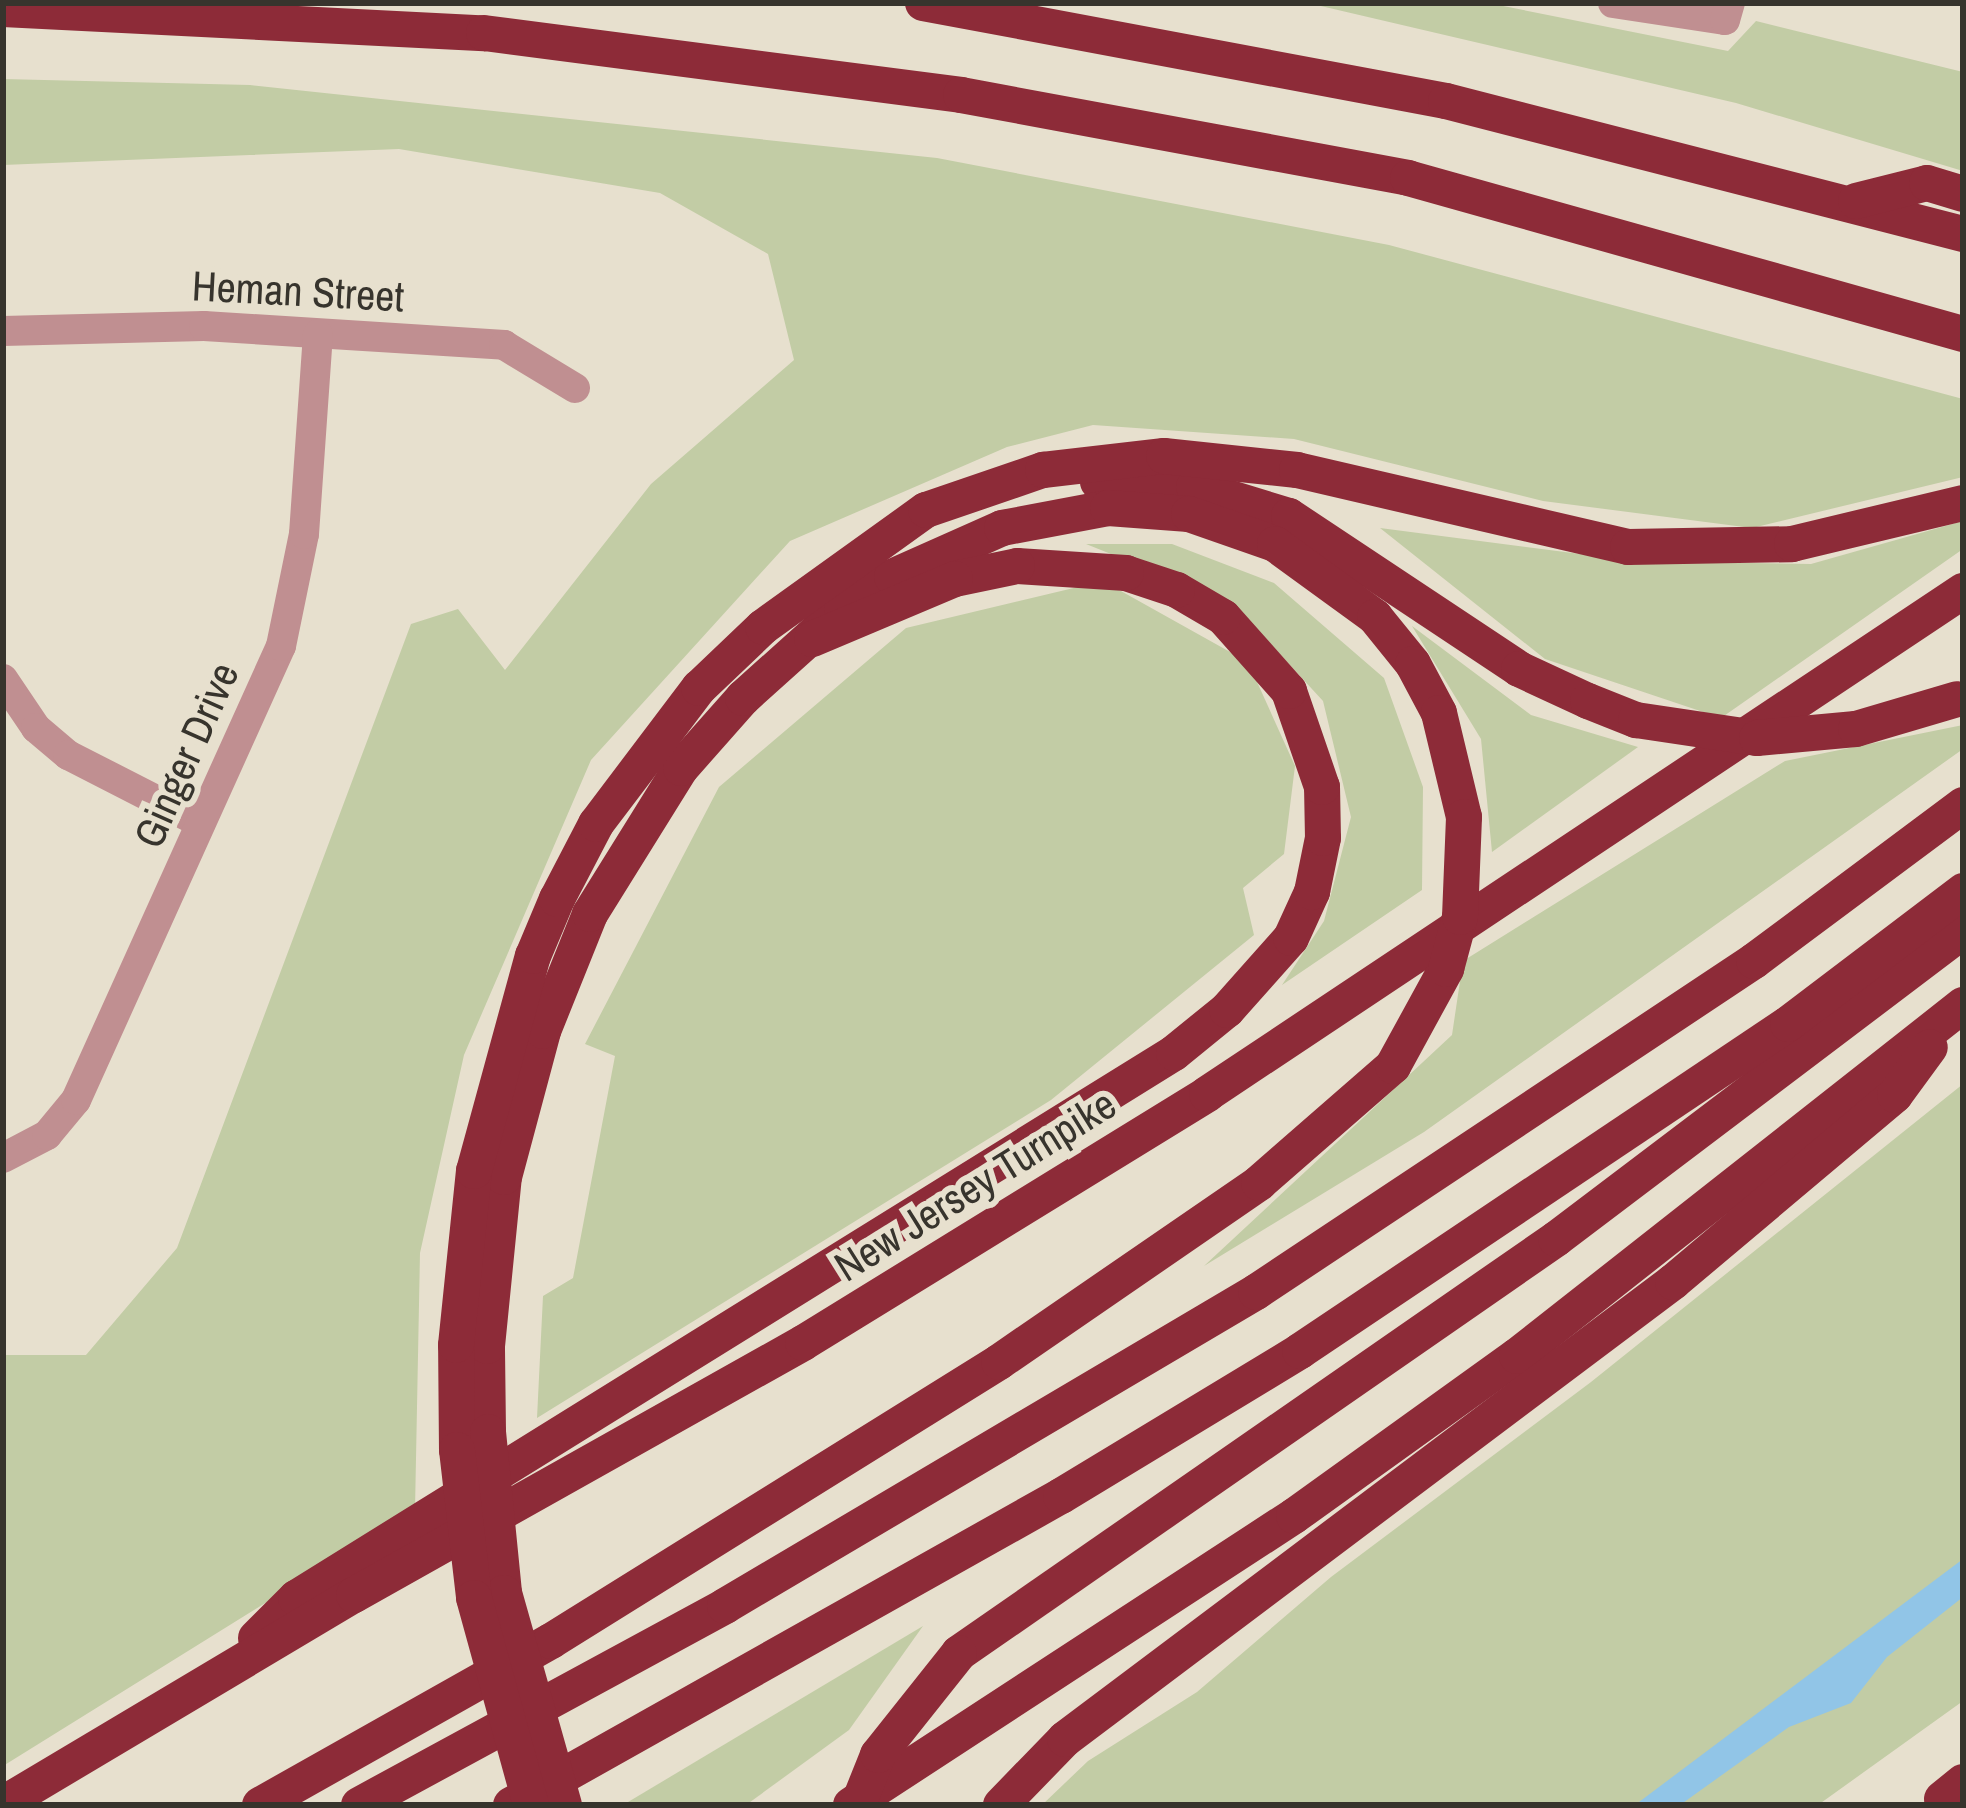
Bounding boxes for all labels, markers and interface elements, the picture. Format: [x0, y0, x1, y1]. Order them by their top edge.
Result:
street label: Heman Street [191, 260, 405, 322]
street label: Ginger Drive [123, 655, 249, 855]
street label: New Jersey Turnpike [825, 1078, 1125, 1292]

